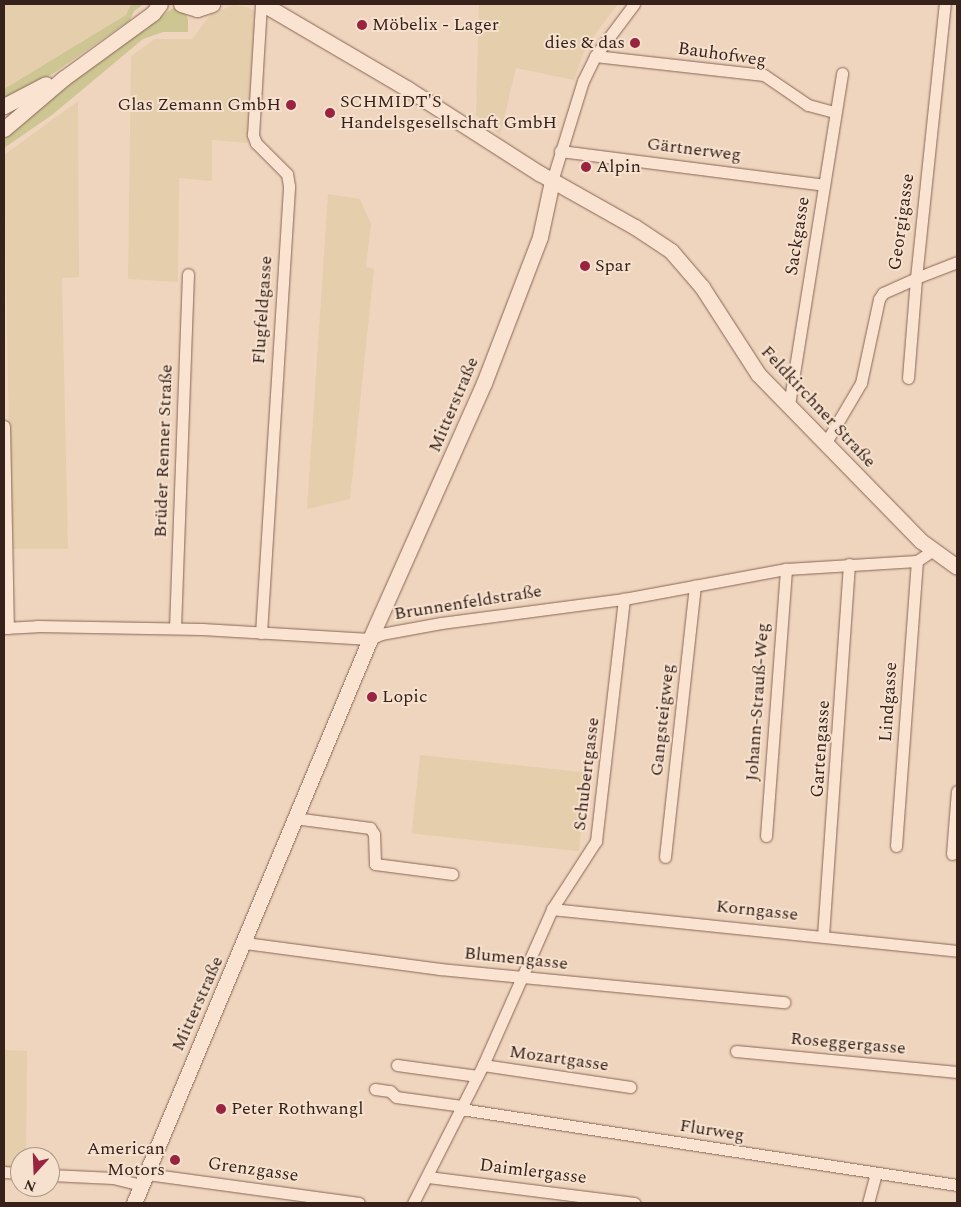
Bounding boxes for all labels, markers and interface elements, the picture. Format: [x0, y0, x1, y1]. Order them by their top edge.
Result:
place label: Möbelix - Lager [372, 14, 499, 36]
marker: Möbelix - Lager [356, 19, 368, 31]
place label: dies & das [545, 32, 625, 54]
marker: dies & das [629, 37, 641, 49]
street label: Bauhofweg [676, 38, 768, 72]
place label: SCHMIDT'S Handelsgesellschaft GmbH [340, 92, 557, 134]
place label: Glas Zemann GmbH [117, 94, 281, 116]
marker: Glas Zemann GmbH [285, 99, 297, 111]
marker: SCHMIDT'S Handelsgesellschaft GmbH [324, 107, 336, 119]
street label: Gärtnerweg [646, 134, 742, 166]
place label: Alpin [596, 156, 641, 178]
marker: Alpin [580, 161, 592, 173]
street label: Georgigasse [885, 172, 919, 272]
street label: Sackgasse [781, 195, 815, 277]
street label: Flugfeldgasse [248, 255, 278, 365]
place label: Spar [595, 255, 631, 277]
marker: Spar [579, 260, 591, 272]
street label: Feldkirchner Straße [756, 342, 880, 472]
street label: Mitterstraße [424, 354, 484, 456]
street label: Brüder Renner Straße [150, 364, 178, 538]
street label: Brunnenfeldstraße [393, 581, 543, 625]
street label: Johann-Strauß-Weg [742, 622, 774, 782]
street label: Lindgasse [875, 661, 903, 743]
street label: Gangsteigweg [646, 663, 680, 777]
place label: Lopic [382, 686, 428, 708]
marker: Lopic [366, 691, 378, 703]
street label: Gartengasse [807, 699, 835, 799]
street label: Schubertgasse [569, 716, 605, 832]
street label: Korngasse [715, 896, 799, 926]
street label: Blumengasse [463, 943, 569, 975]
street label: Mitterstraße [168, 953, 228, 1055]
street label: Roseggergasse [789, 1028, 907, 1060]
street label: Mozartgasse [508, 1041, 610, 1077]
place label: Peter Rothwangl [231, 1098, 364, 1120]
marker: Peter Rothwangl [215, 1103, 227, 1115]
street label: Flurweg [678, 1115, 746, 1147]
place label: American Motors [87, 1139, 165, 1182]
north arrow [10, 1147, 60, 1197]
street label: Grenzgasse [206, 1153, 300, 1187]
marker: American Motors [169, 1154, 181, 1166]
street label: Daimlergasse [478, 1155, 588, 1189]
text: N [21, 1174, 39, 1197]

